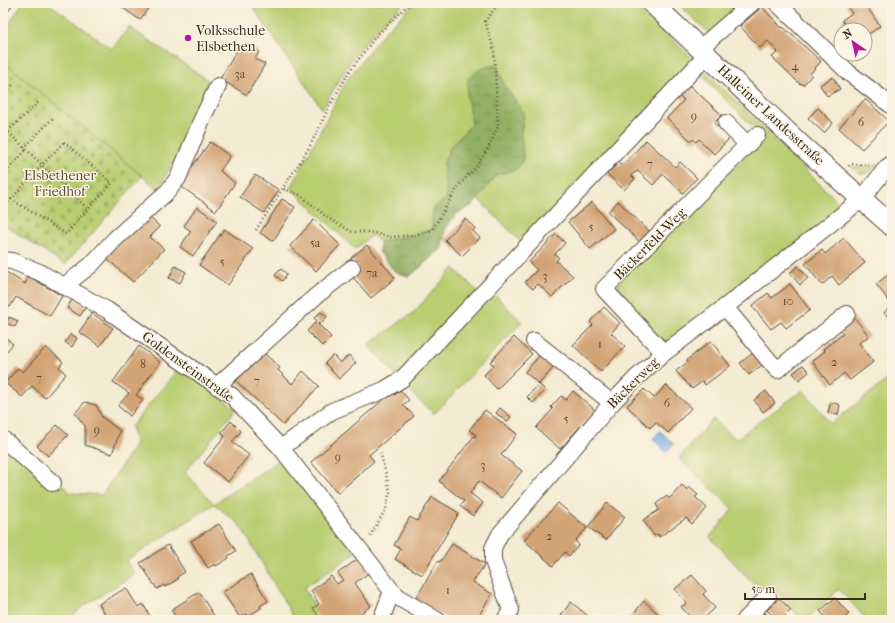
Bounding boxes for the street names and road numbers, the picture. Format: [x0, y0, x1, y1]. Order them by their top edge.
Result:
street label: Halleiner Landesstraße [714, 61, 828, 169]
street label: Bäckerfeld-Weg [610, 204, 690, 284]
street label: Goldensteinstraße [139, 328, 238, 406]
street label: Bäckerweg [604, 353, 663, 412]

